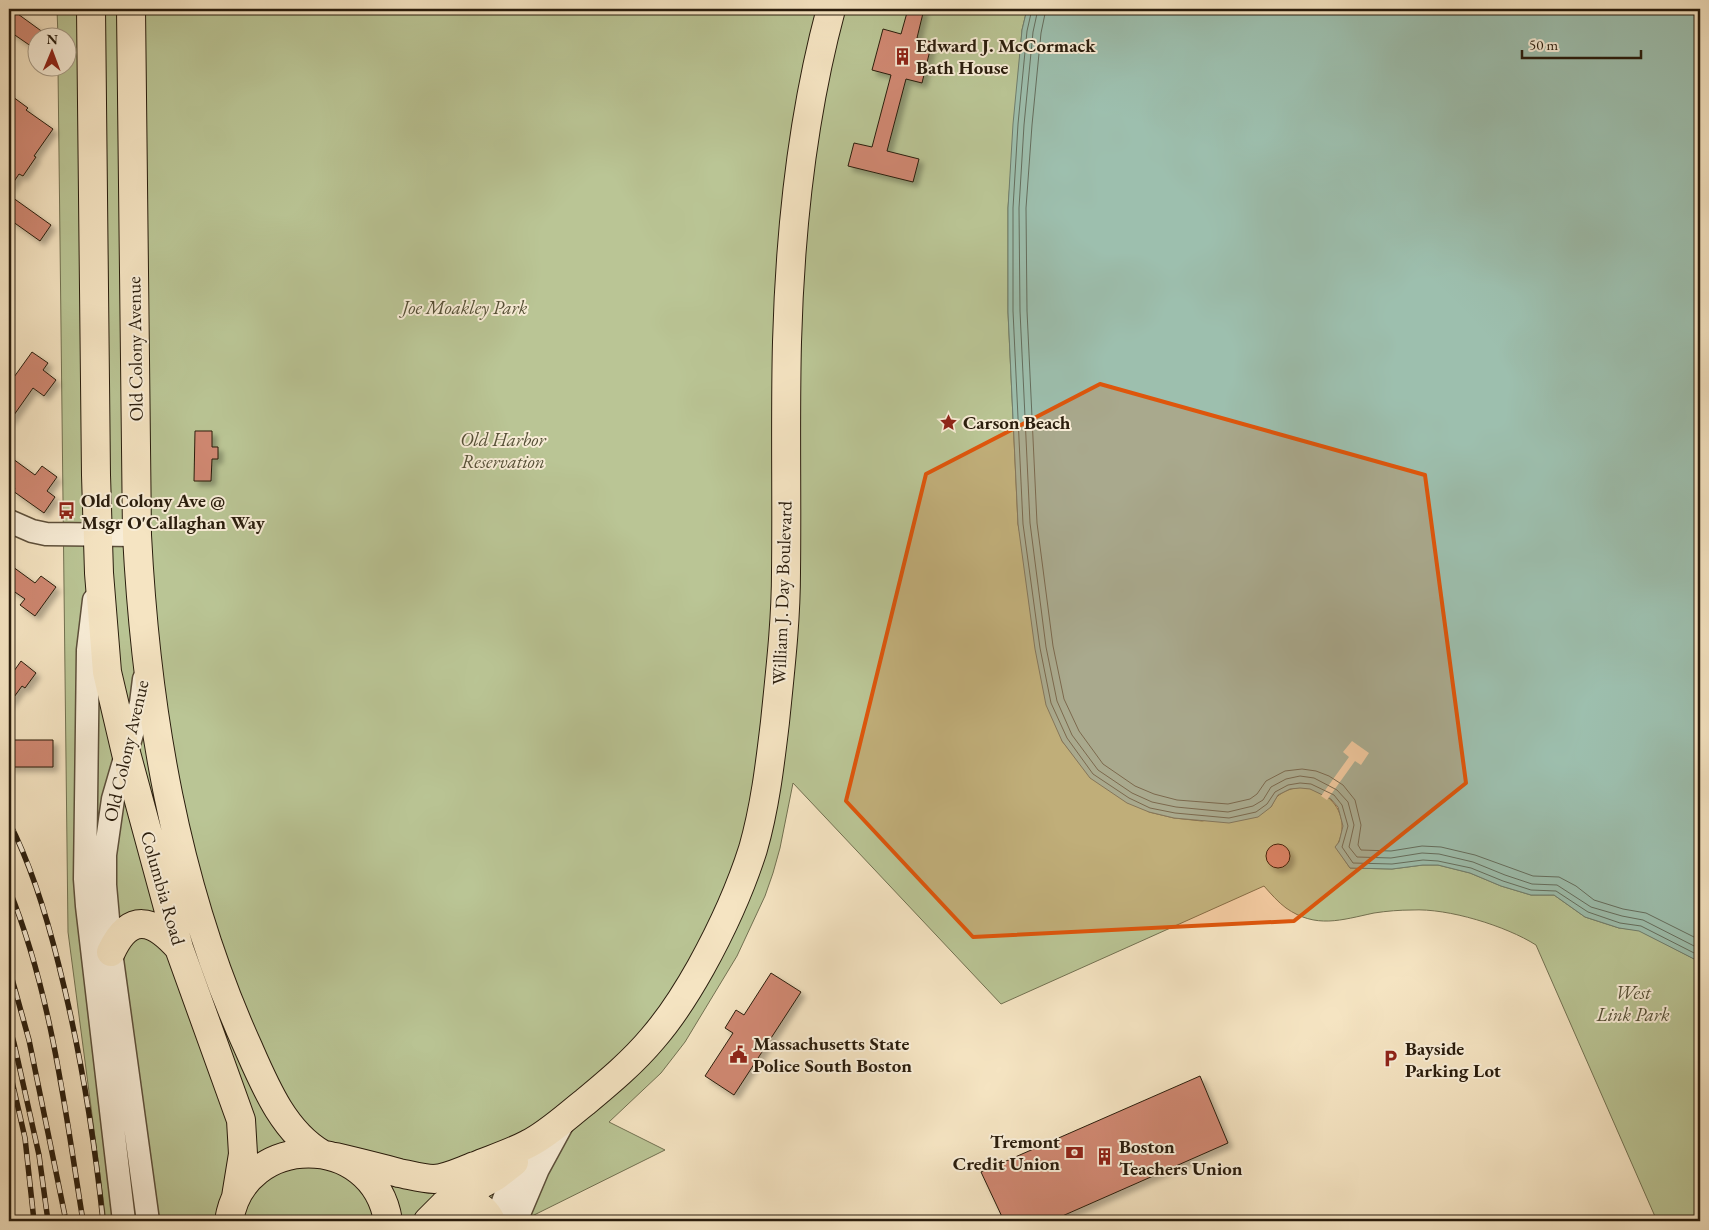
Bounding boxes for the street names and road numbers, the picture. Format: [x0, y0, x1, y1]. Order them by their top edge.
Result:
street label: Old Colony Avenue [121, 276, 149, 422]
street label: William J. Day Boulevard [766, 500, 798, 685]
street label: Old Colony Avenue [98, 678, 154, 824]
street label: Columbia Road [135, 828, 191, 948]

